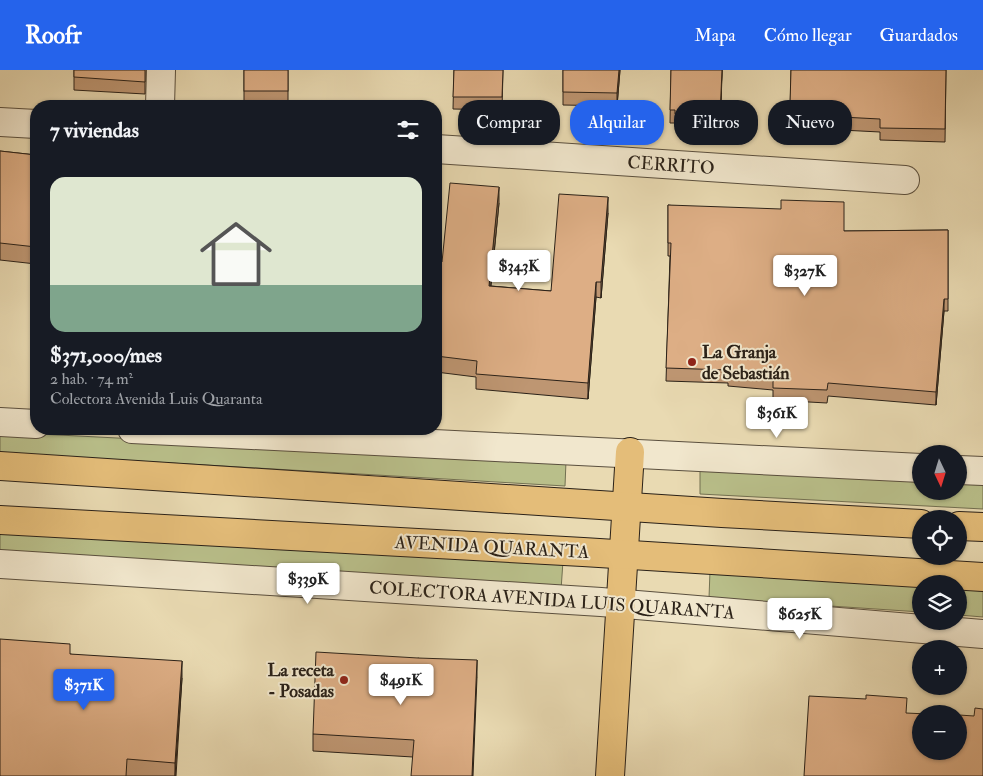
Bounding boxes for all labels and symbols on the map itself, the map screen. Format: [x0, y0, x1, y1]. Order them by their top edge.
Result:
street label: CERRITO [627, 151, 715, 180]
pin: $343K [484, 250, 554, 292]
pin: $327K [770, 254, 840, 297]
place label: La Granja de Sebastián [702, 341, 790, 385]
marker: La Granja de Sebastián [686, 356, 698, 368]
pin: $361K [742, 396, 812, 439]
north arrow [912, 445, 968, 500]
street label: AVENIDA QUARANTA [393, 531, 590, 564]
pin: $339K [273, 562, 343, 605]
street label: COLECTORA AVENIDA LUIS QUARANTA [368, 576, 736, 625]
pin: $625K [765, 598, 835, 640]
place label: La receta - Posadas [268, 659, 335, 703]
pin: $491K [366, 664, 436, 706]
pin: $371K [49, 668, 119, 711]
marker: La receta - Posadas [338, 674, 350, 686]

